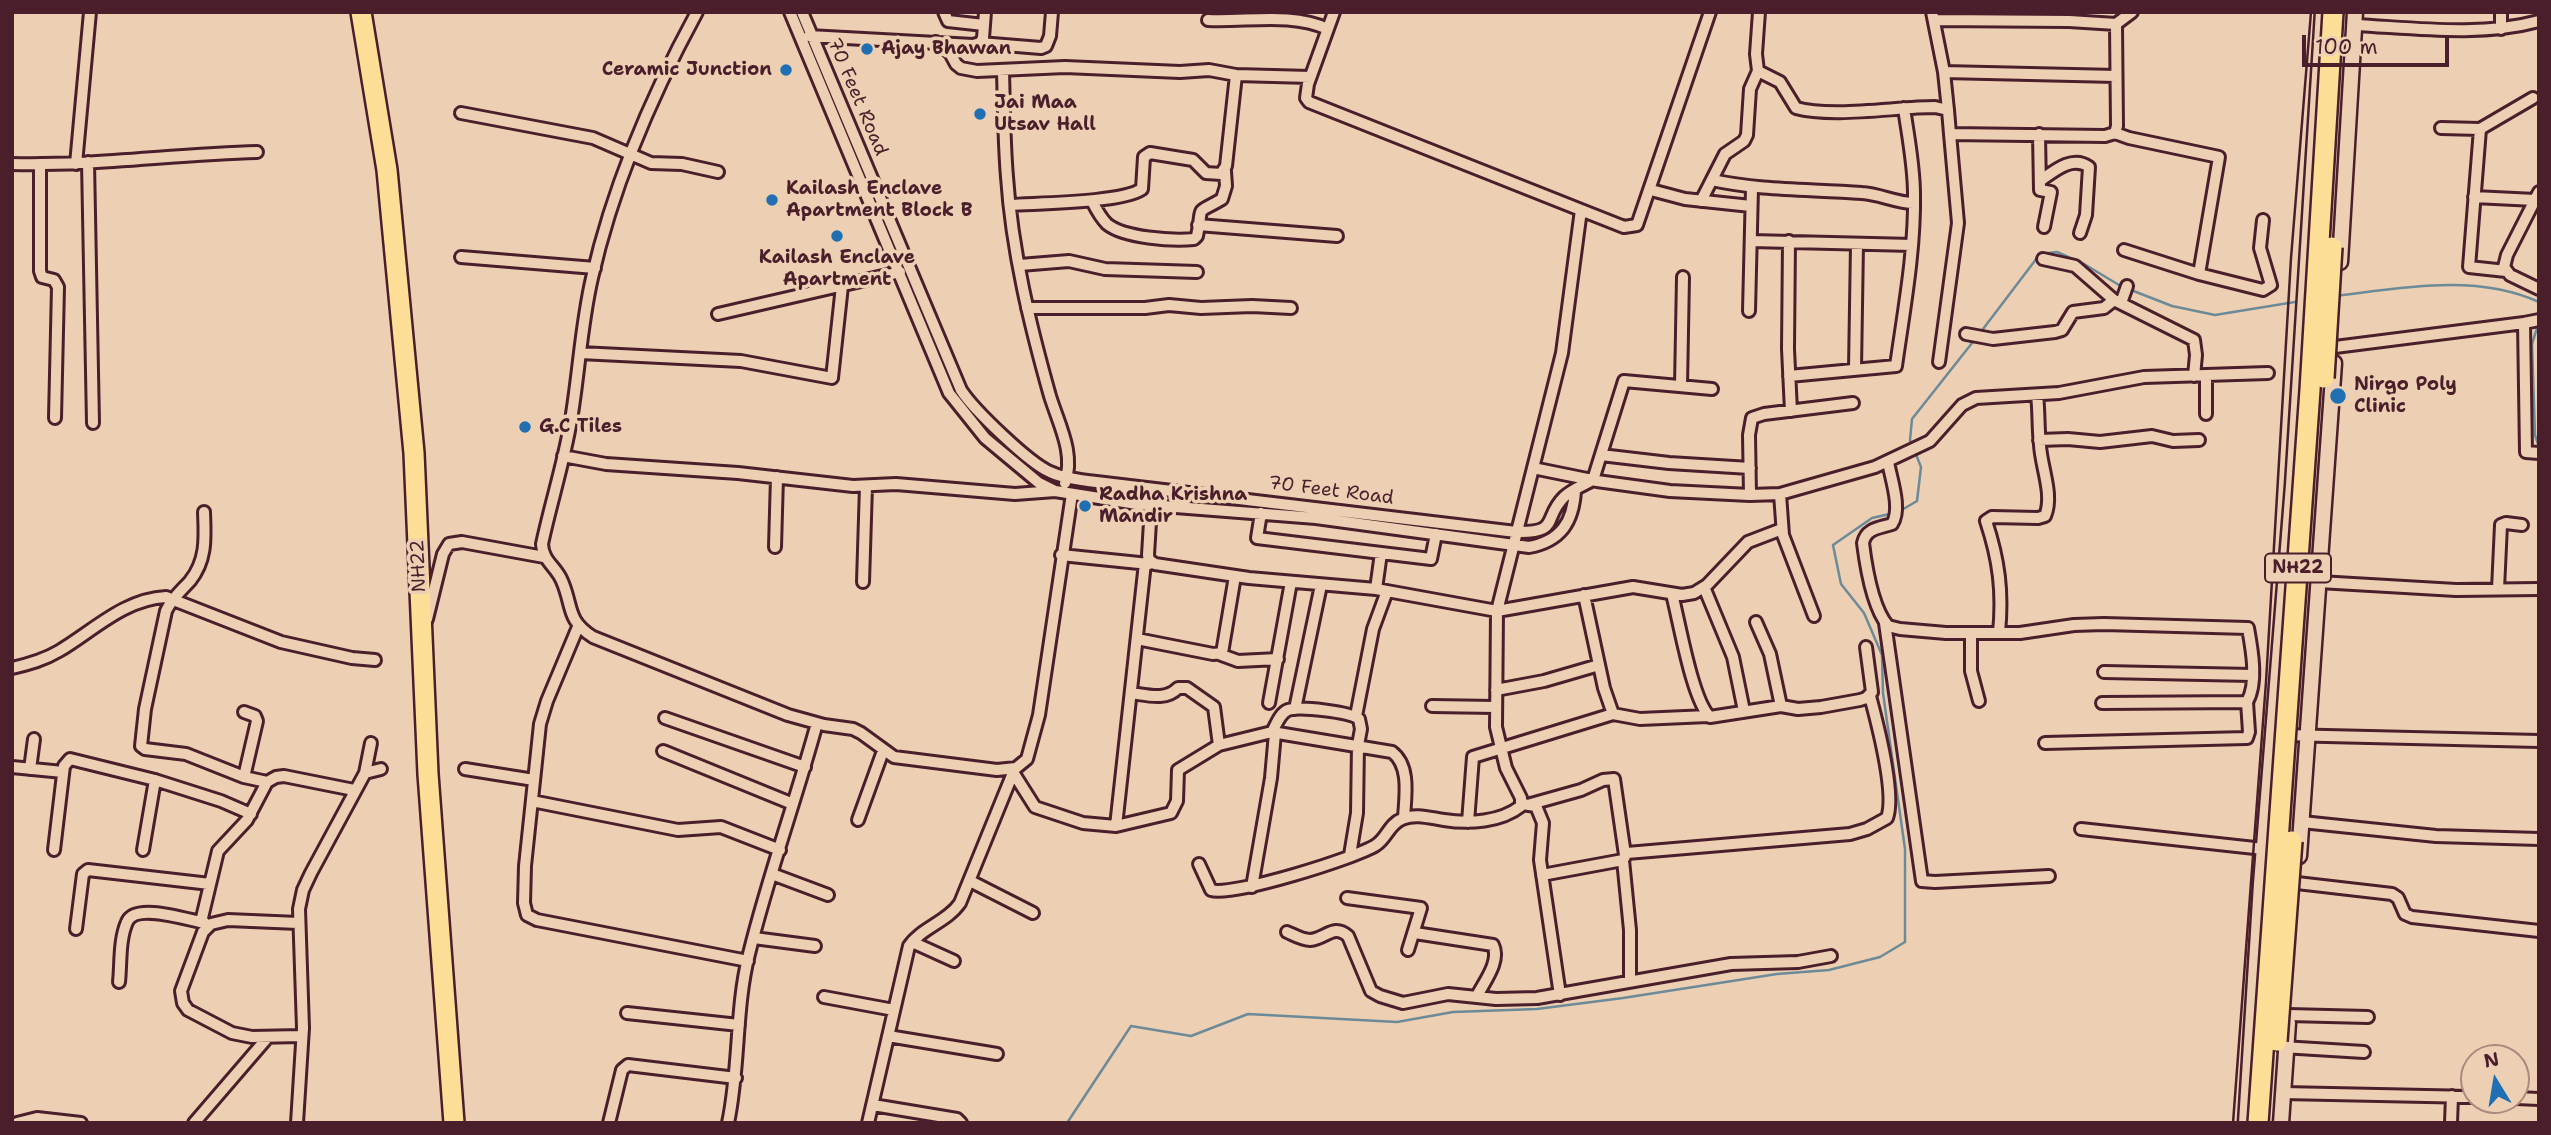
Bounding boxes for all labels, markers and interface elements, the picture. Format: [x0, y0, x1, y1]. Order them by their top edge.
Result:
scale bar [2306, 21, 2453, 65]
text: 100 m [2315, 33, 2378, 61]
street label: 70 Feet Road [822, 35, 892, 159]
place label: Ajay Bhawan [881, 38, 1011, 60]
marker: Ajay Bhawan [859, 41, 875, 57]
place label: Ceramic Junction [602, 59, 772, 81]
marker: Ceramic Junction [778, 62, 794, 78]
place label: Jai Maa Utsav Hall [994, 92, 1096, 136]
marker: Jai Maa Utsav Hall [972, 106, 988, 122]
place label: Kailash Enclave Apartment Block B [786, 178, 972, 222]
marker: Kailash Enclave Apartment Block B [764, 192, 780, 208]
marker: Kailash Enclave Apartment [829, 228, 845, 244]
place label: Kailash Enclave Apartment [759, 247, 915, 291]
place label: Nirgo Poly Clinic [2354, 374, 2457, 418]
marker: Nirgo Poly Clinic [2328, 386, 2348, 406]
place label: G.C Tiles [539, 416, 622, 438]
marker: G.C Tiles [517, 419, 533, 435]
street label: 70 Feet Road [1267, 472, 1395, 510]
place label: Radha Krishna Mandir [1099, 484, 1247, 528]
marker: Radha Krishna Mandir [1077, 498, 1093, 514]
street label: NH22 [407, 539, 431, 593]
road number: NH22 [2265, 554, 2331, 582]
north arrow [2460, 1044, 2530, 1114]
text: N [2482, 1046, 2501, 1074]

